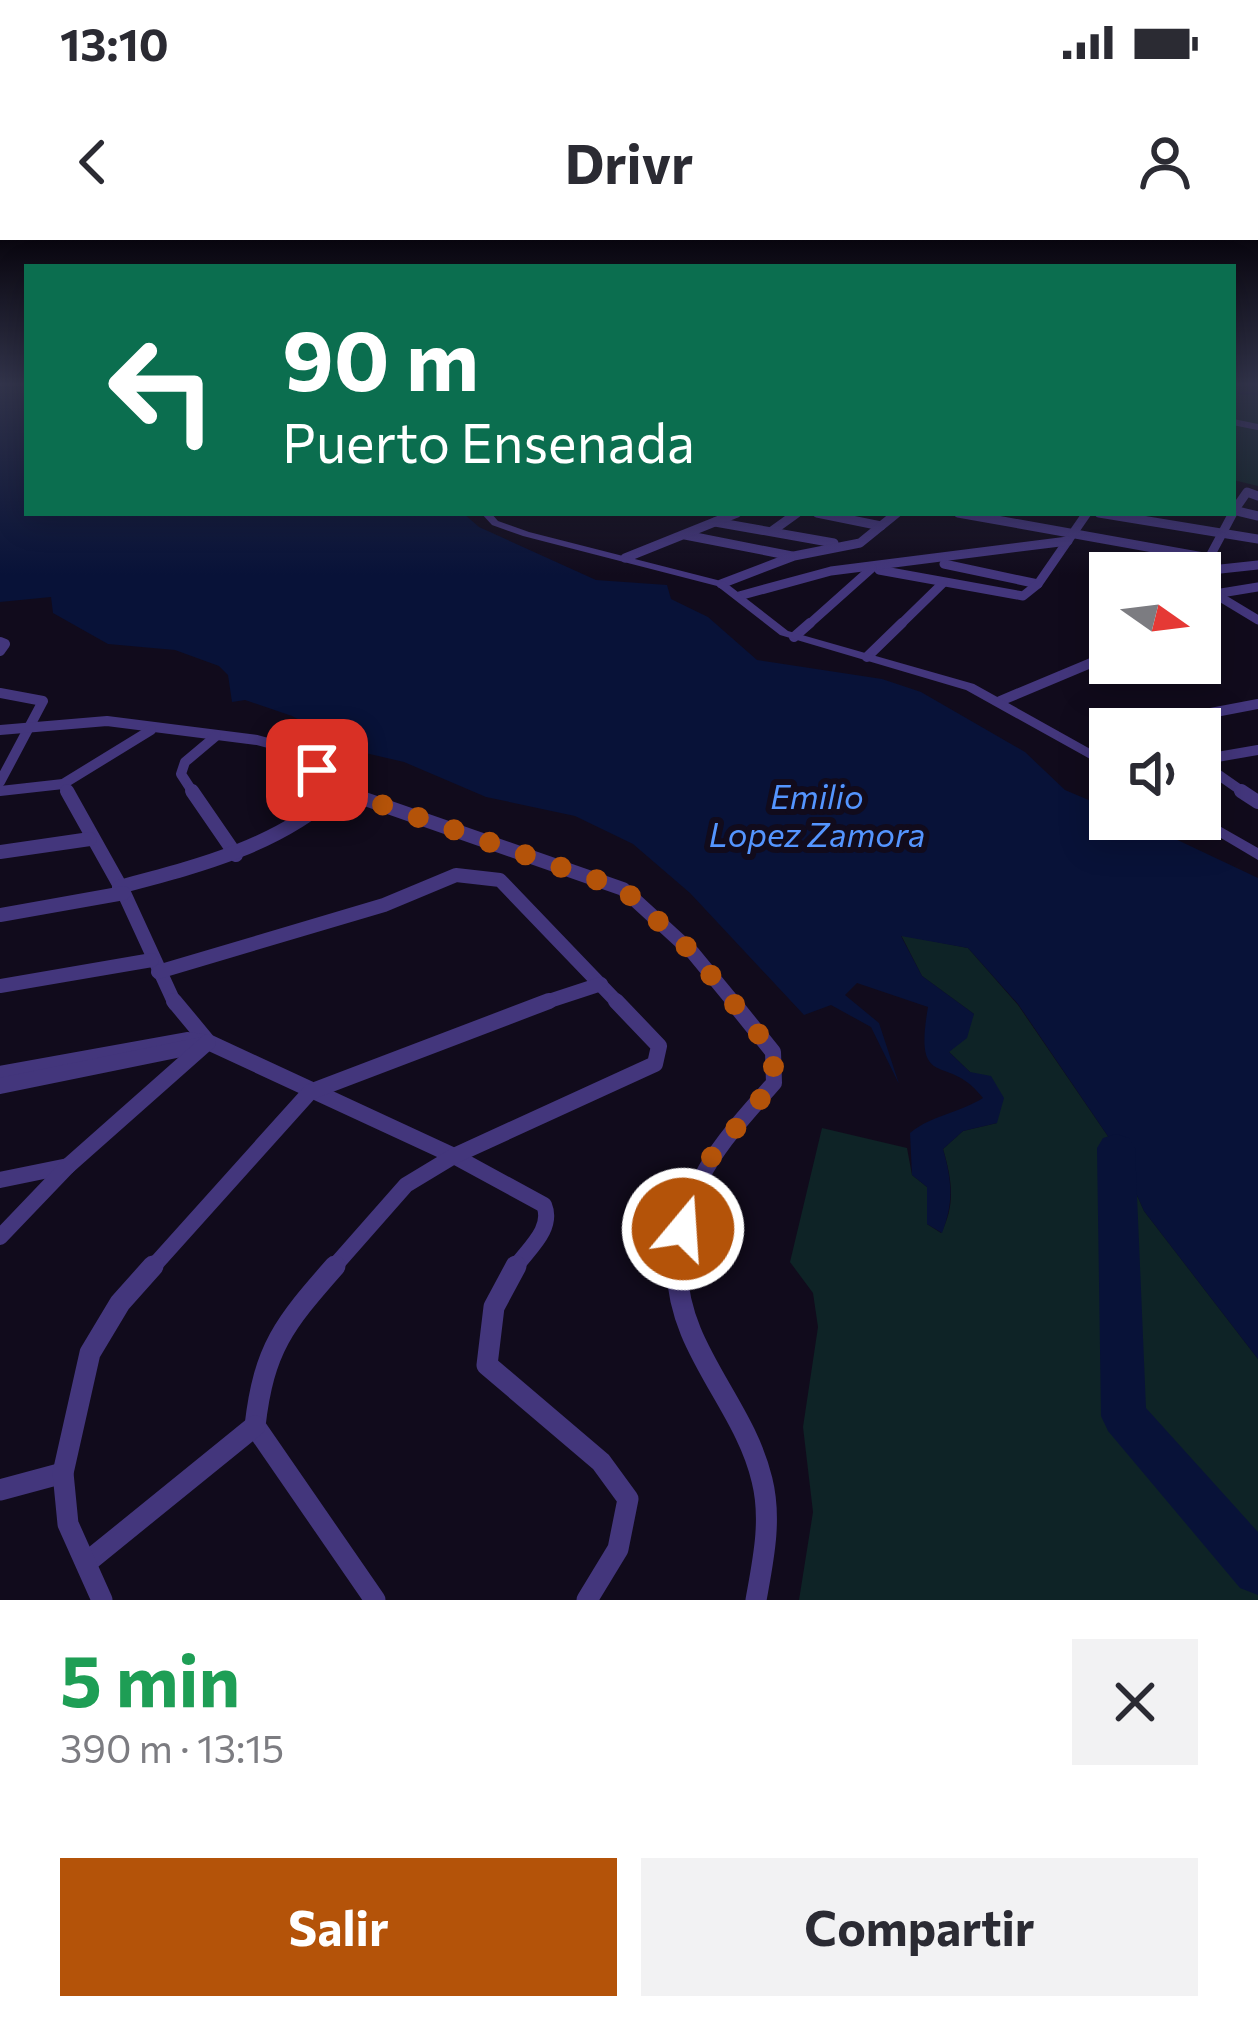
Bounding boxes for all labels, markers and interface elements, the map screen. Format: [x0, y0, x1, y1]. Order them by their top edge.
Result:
text: 13:10 [60, 15, 169, 70]
icon: back [60, 129, 126, 195]
text: Drivr [565, 129, 693, 195]
icon: person [1132, 129, 1198, 195]
text: 90 m [282, 306, 479, 408]
icon: left [84, 312, 240, 468]
text: Puerto Ensenada [282, 408, 695, 474]
north arrow [1089, 552, 1221, 684]
map controls [1089, 552, 1221, 840]
button: sound [1089, 708, 1221, 840]
pin [266, 719, 368, 821]
icon: arrive [284, 737, 350, 803]
water label: Emilio Lopez Zamora [709, 775, 925, 854]
position arrow [620, 1166, 746, 1292]
text: 5 min [60, 1634, 240, 1722]
button: close [1072, 1639, 1198, 1765]
text: 390 m · 13:15 [60, 1723, 284, 1771]
button: Salir [60, 1858, 617, 1996]
button: Compartir [641, 1858, 1198, 1996]

